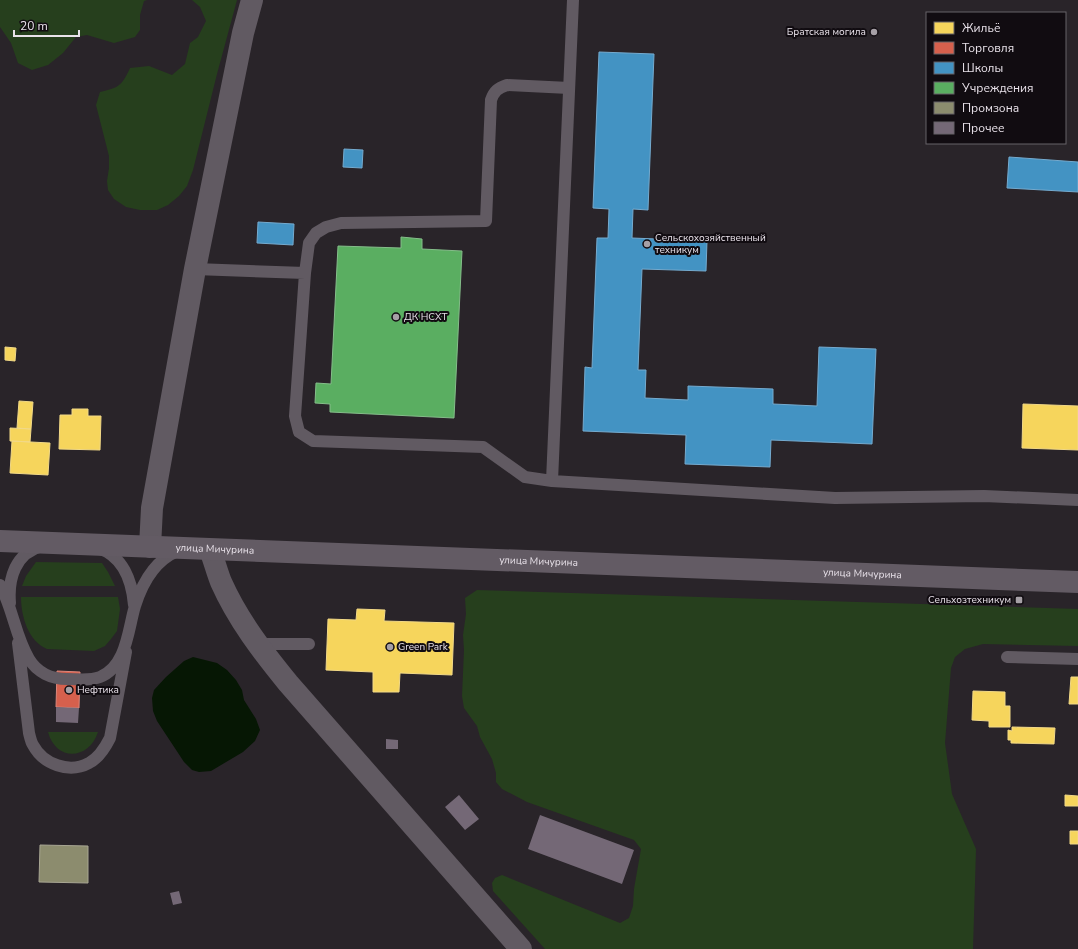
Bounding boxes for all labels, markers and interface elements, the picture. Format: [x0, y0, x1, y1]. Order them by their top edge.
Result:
scale bar [14, 12, 79, 38]
legend [926, 12, 1066, 144]
text: 20 m [20, 18, 48, 34]
text: Жильё [962, 20, 1000, 36]
place label: Братская могила [787, 25, 866, 39]
marker: Братская могила [869, 27, 879, 37]
text: Торговля [962, 40, 1014, 56]
text: Школы [962, 60, 1003, 76]
text: Учреждения [961, 80, 1034, 96]
text: Промзона [962, 100, 1019, 116]
text: Прочее [962, 120, 1005, 136]
place label: Сельскохозяйственный техникум [655, 231, 766, 257]
marker: Сельскохозяйственный техникум [642, 239, 652, 249]
place label: ДК НСХТ [404, 310, 447, 324]
marker: ДК НСХТ [391, 312, 401, 322]
street label: улица Мичурина [175, 541, 254, 558]
street label: улица Мичурина [499, 553, 578, 570]
street label: улица Мичурина [823, 565, 902, 582]
place label: Сельхозтехникум [928, 593, 1011, 607]
marker: Сельхозтехникум [1014, 595, 1024, 605]
place label: Green Park [398, 640, 449, 654]
marker: Green Park [385, 642, 395, 652]
place label: Нефтика [77, 683, 119, 697]
marker: Нефтика [64, 685, 74, 695]

